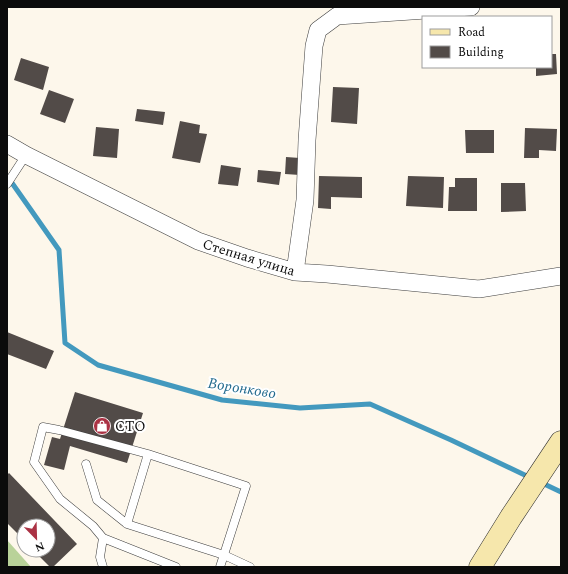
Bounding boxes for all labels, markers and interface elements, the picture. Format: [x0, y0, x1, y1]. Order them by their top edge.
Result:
legend [422, 16, 552, 68]
text: Road [458, 23, 485, 42]
text: Building [458, 43, 504, 62]
street label: Степная улица [200, 233, 298, 282]
water label: Воронково [206, 372, 278, 405]
shop icon: СТО [92, 416, 112, 436]
place label: СТО [115, 416, 145, 437]
north arrow [16, 518, 56, 558]
text: N [32, 537, 47, 556]

